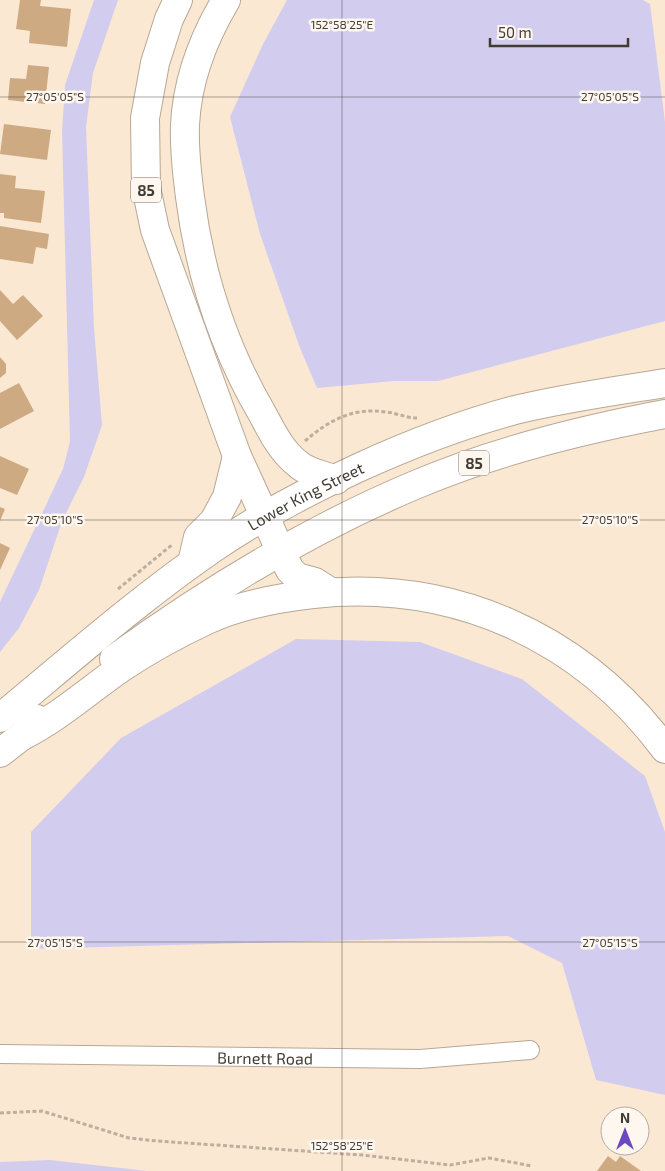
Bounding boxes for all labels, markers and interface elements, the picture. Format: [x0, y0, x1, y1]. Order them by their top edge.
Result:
scale bar [490, 15, 628, 47]
text: 152°58'25"E [311, 17, 374, 31]
text: 50 m [498, 23, 532, 41]
text: 27°05'05"S [26, 89, 84, 103]
text: 27°05'05"S [581, 89, 639, 103]
road number: 85 [131, 178, 161, 202]
road number: 85 [459, 450, 489, 476]
street label: Lower King Street [244, 457, 366, 534]
text: 27°05'10"S [27, 512, 83, 526]
text: 27°05'10"S [582, 512, 638, 526]
text: 27°05'15"S [27, 935, 83, 949]
text: 27°05'15"S [582, 935, 638, 949]
street label: Burnett Road [217, 1047, 313, 1067]
north arrow [600, 1106, 650, 1156]
text: N [620, 1109, 630, 1126]
text: 152°58'25"E [311, 1138, 374, 1152]

